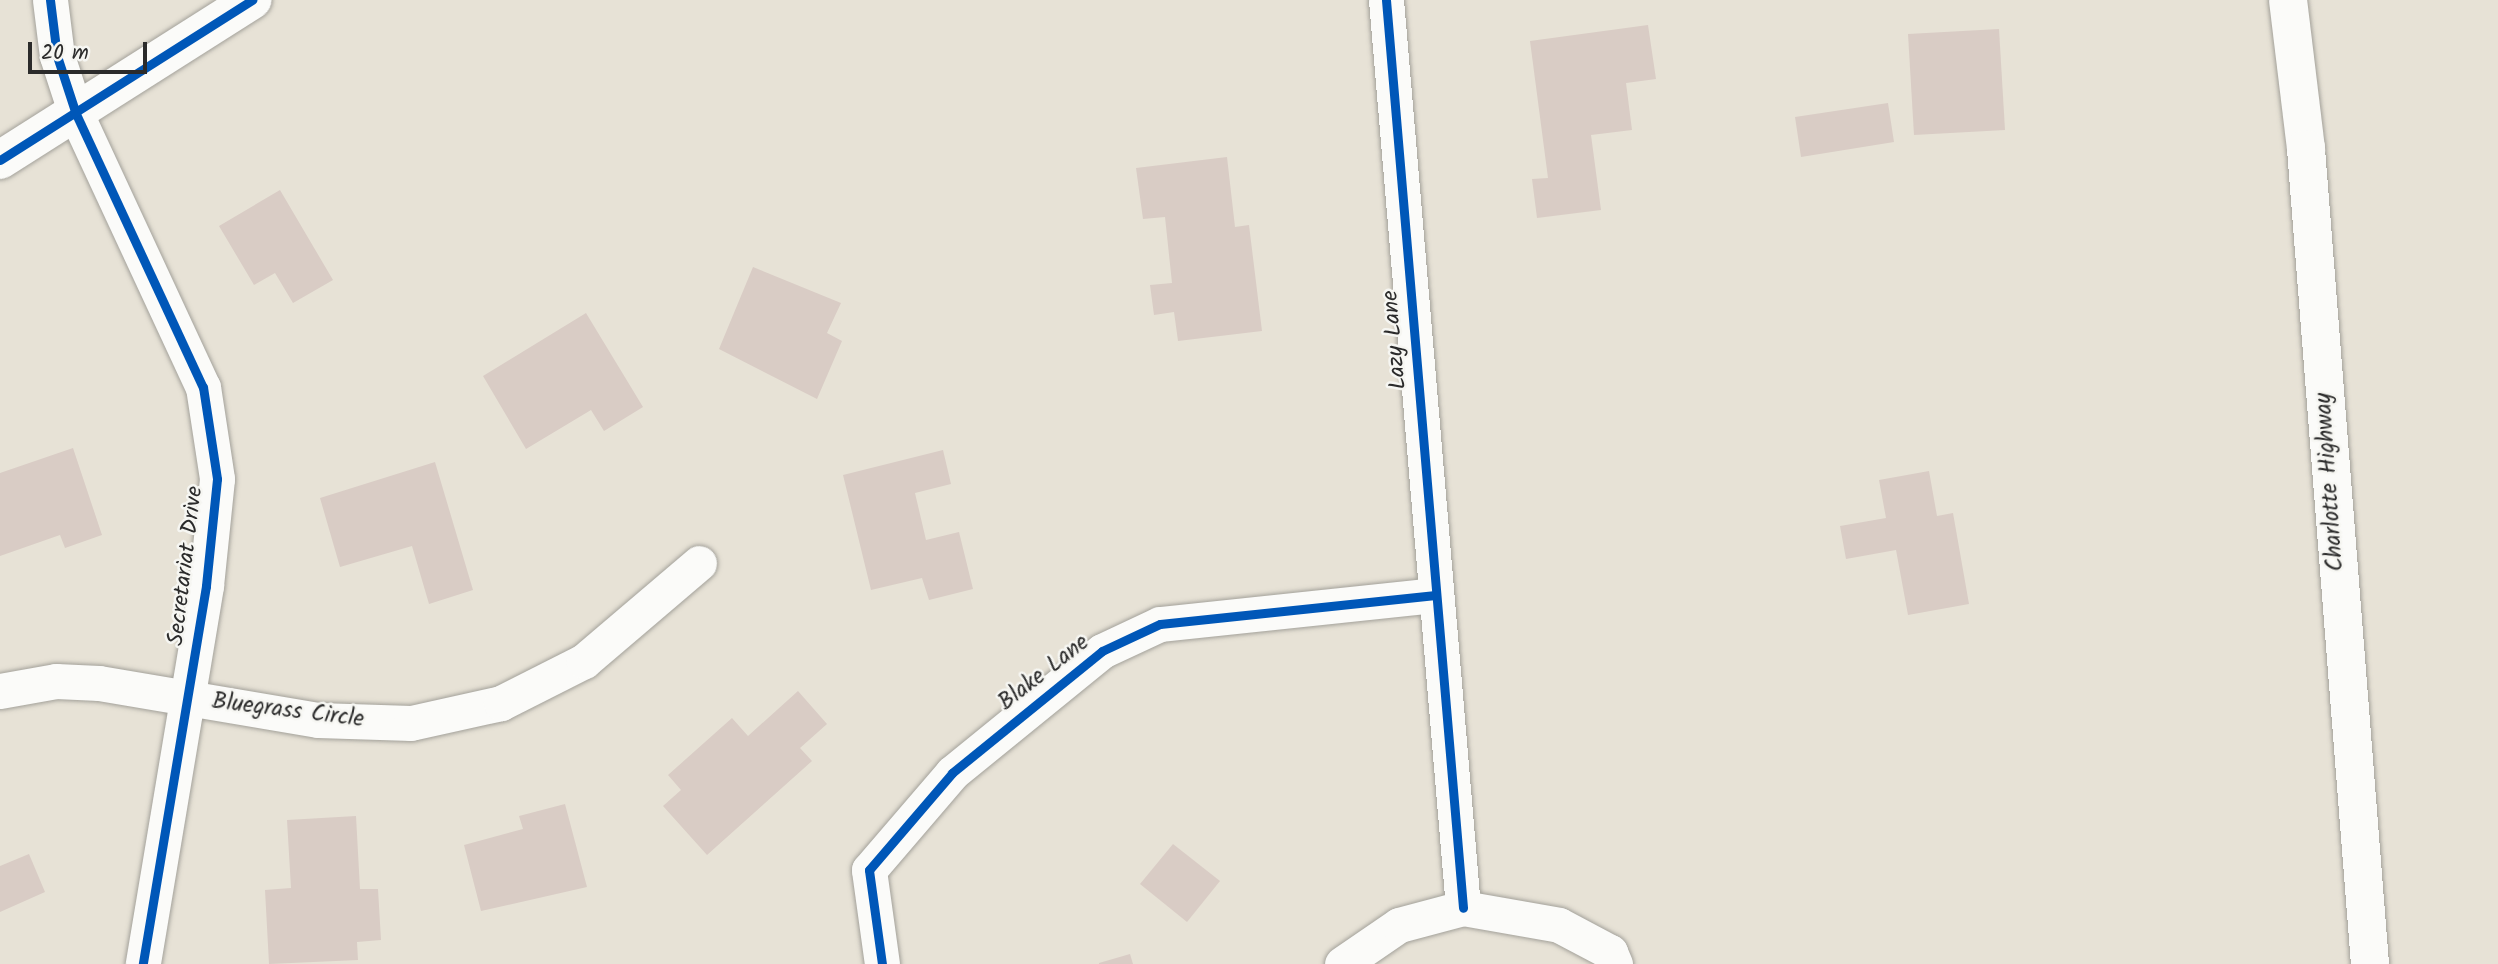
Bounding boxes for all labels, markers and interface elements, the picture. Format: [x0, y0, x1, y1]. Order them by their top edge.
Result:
scale bar [32, 28, 150, 72]
text: 20 m [41, 37, 89, 70]
street label: Lazy Lane [1377, 289, 1413, 391]
street label: Charlotte Highway [2310, 392, 2350, 572]
street label: Secretariat Drive [163, 485, 209, 647]
street label: Blake Lane [993, 629, 1095, 717]
street label: Bluegrass Circle [210, 688, 366, 734]

